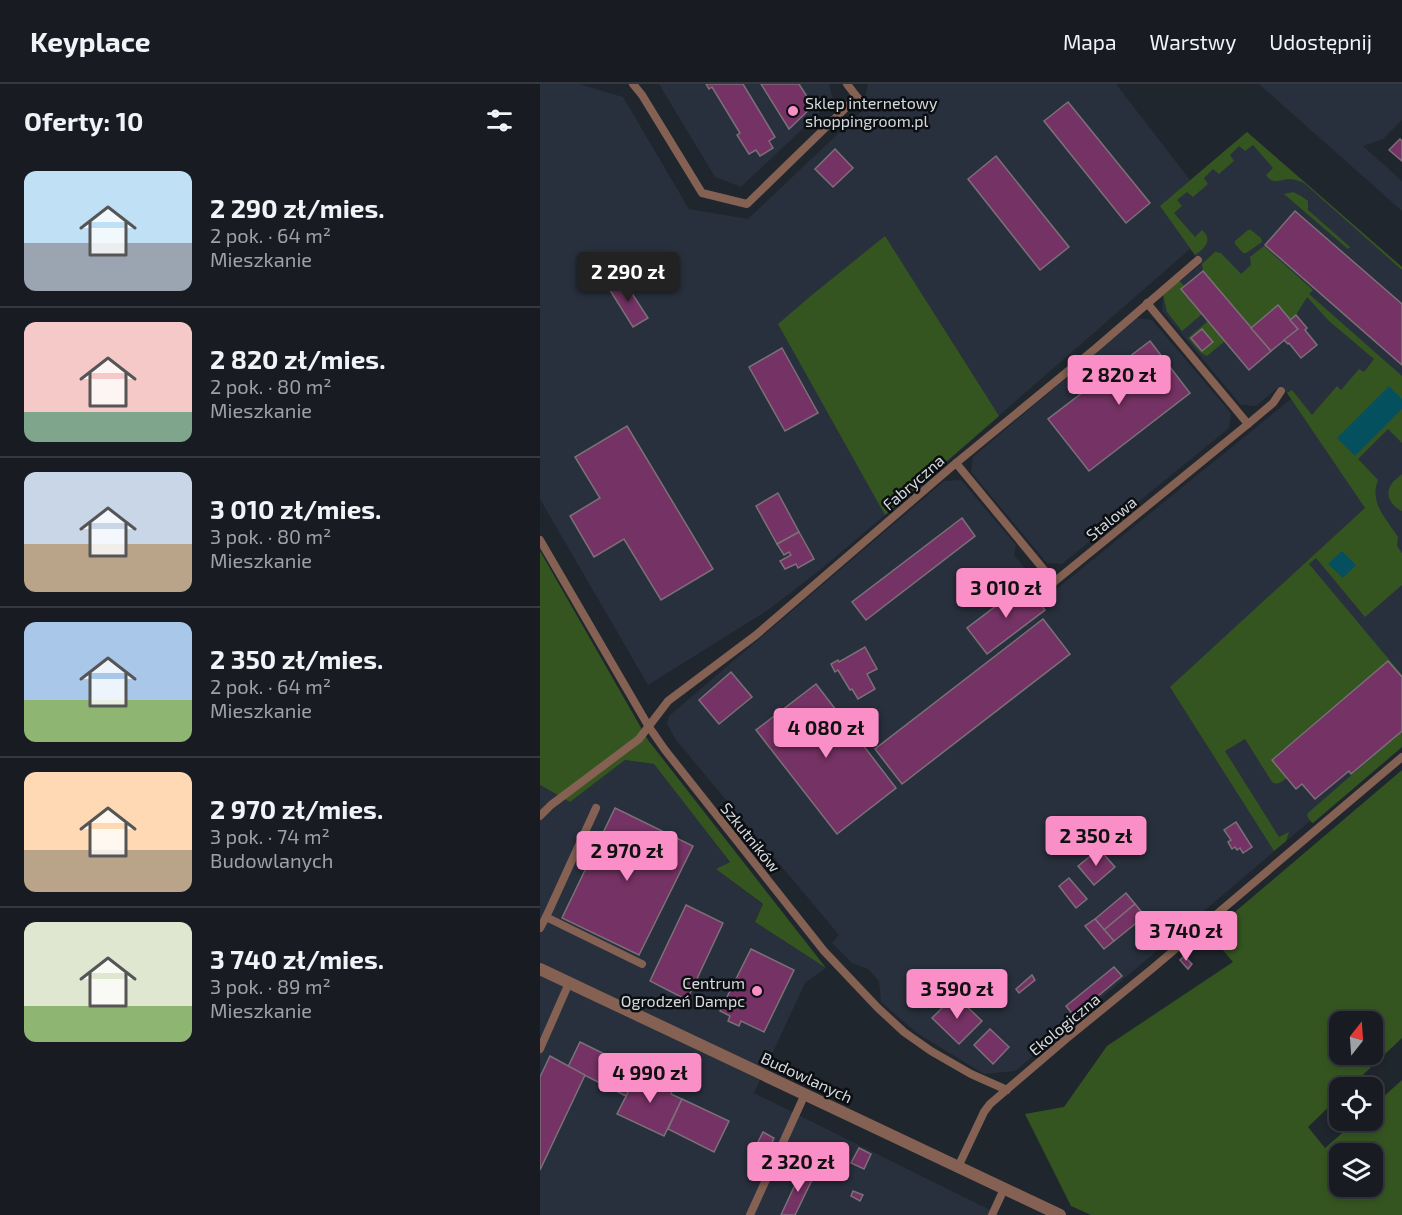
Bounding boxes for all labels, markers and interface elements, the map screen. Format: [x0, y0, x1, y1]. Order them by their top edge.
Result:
text: Keyplace [30, 24, 151, 58]
text: Mapa [1063, 29, 1117, 54]
text: Warstwy [1150, 29, 1236, 54]
text: Udostępnij [1269, 29, 1372, 54]
place label: Sklep internetowy shoppingroom.pl [805, 93, 938, 130]
icon: filters [483, 104, 516, 137]
marker: Sklep internetowy shoppingroom.pl [786, 104, 800, 118]
text: Oferty: 10 [24, 105, 143, 136]
text: 2 290 zł/mies. [210, 192, 385, 223]
icon: home [72, 195, 144, 267]
text: 2 pok. · 64 m² [210, 223, 331, 247]
text: Mieszkanie [210, 247, 312, 271]
pin: 2 290 zł [566, 252, 690, 303]
text: 2 290 zł [591, 259, 665, 283]
text: 2 820 zł/mies. [210, 343, 386, 374]
icon: home [72, 346, 144, 418]
pin: 2 820 zł [1057, 355, 1181, 406]
text: 2 820 zł [1082, 362, 1156, 386]
text: 2 pok. · 80 m² [210, 374, 332, 398]
text: Mieszkanie [210, 398, 312, 422]
street label: Fabryczna [878, 450, 948, 514]
street label: Stalowa [1082, 492, 1140, 544]
text: 3 010 zł/mies. [210, 493, 381, 524]
icon: home [72, 496, 144, 568]
text: 3 pok. · 80 m² [210, 524, 331, 548]
text: Mieszkanie [210, 548, 312, 572]
pin: 3 010 zł [944, 568, 1068, 619]
text: 3 010 zł [970, 575, 1042, 599]
text: 2 350 zł/mies. [210, 643, 383, 674]
icon: home [72, 646, 144, 718]
text: 2 pok. · 64 m² [210, 674, 331, 698]
text: Mieszkanie [210, 698, 312, 722]
pin: 4 080 zł [764, 708, 888, 759]
text: 4 080 zł [788, 715, 864, 739]
text: 2 970 zł/mies. [210, 793, 383, 824]
icon: home [72, 796, 144, 868]
street label: Szkutników [717, 798, 785, 876]
pin: 2 350 zł [1034, 816, 1158, 867]
text: 2 350 zł [1060, 823, 1132, 847]
text: 3 pok. · 74 m² [210, 824, 330, 848]
pin: 2 970 zł [565, 831, 689, 882]
text: 2 970 zł [591, 838, 663, 862]
text: Budowlanych [210, 848, 333, 872]
pin: 3 740 zł [1124, 911, 1248, 962]
text: 3 740 zł [1149, 918, 1223, 942]
text: 3 740 zł/mies. [210, 943, 384, 974]
icon: home [72, 946, 144, 1018]
pin: 3 590 zł [895, 969, 1019, 1020]
place label: Centrum Ogrodzeń Dampc [621, 973, 745, 1010]
text: 3 pok. · 89 m² [210, 974, 331, 998]
text: 3 590 zł [920, 976, 994, 1000]
marker: Centrum Ogrodzeń Dampc [750, 984, 764, 998]
street label: Ekologiczna [1025, 989, 1103, 1059]
text: Mieszkanie [210, 998, 312, 1022]
north arrow [1329, 1011, 1383, 1065]
map controls [1329, 1011, 1383, 1197]
street label: Budowlanych [758, 1048, 856, 1106]
pin: 4 990 zł [588, 1053, 712, 1104]
text: 4 990 zł [612, 1060, 688, 1084]
button: locate [1329, 1077, 1383, 1131]
pin: 2 320 zł [736, 1142, 860, 1193]
button: layers [1329, 1143, 1383, 1197]
text: 2 320 zł [761, 1149, 835, 1173]

